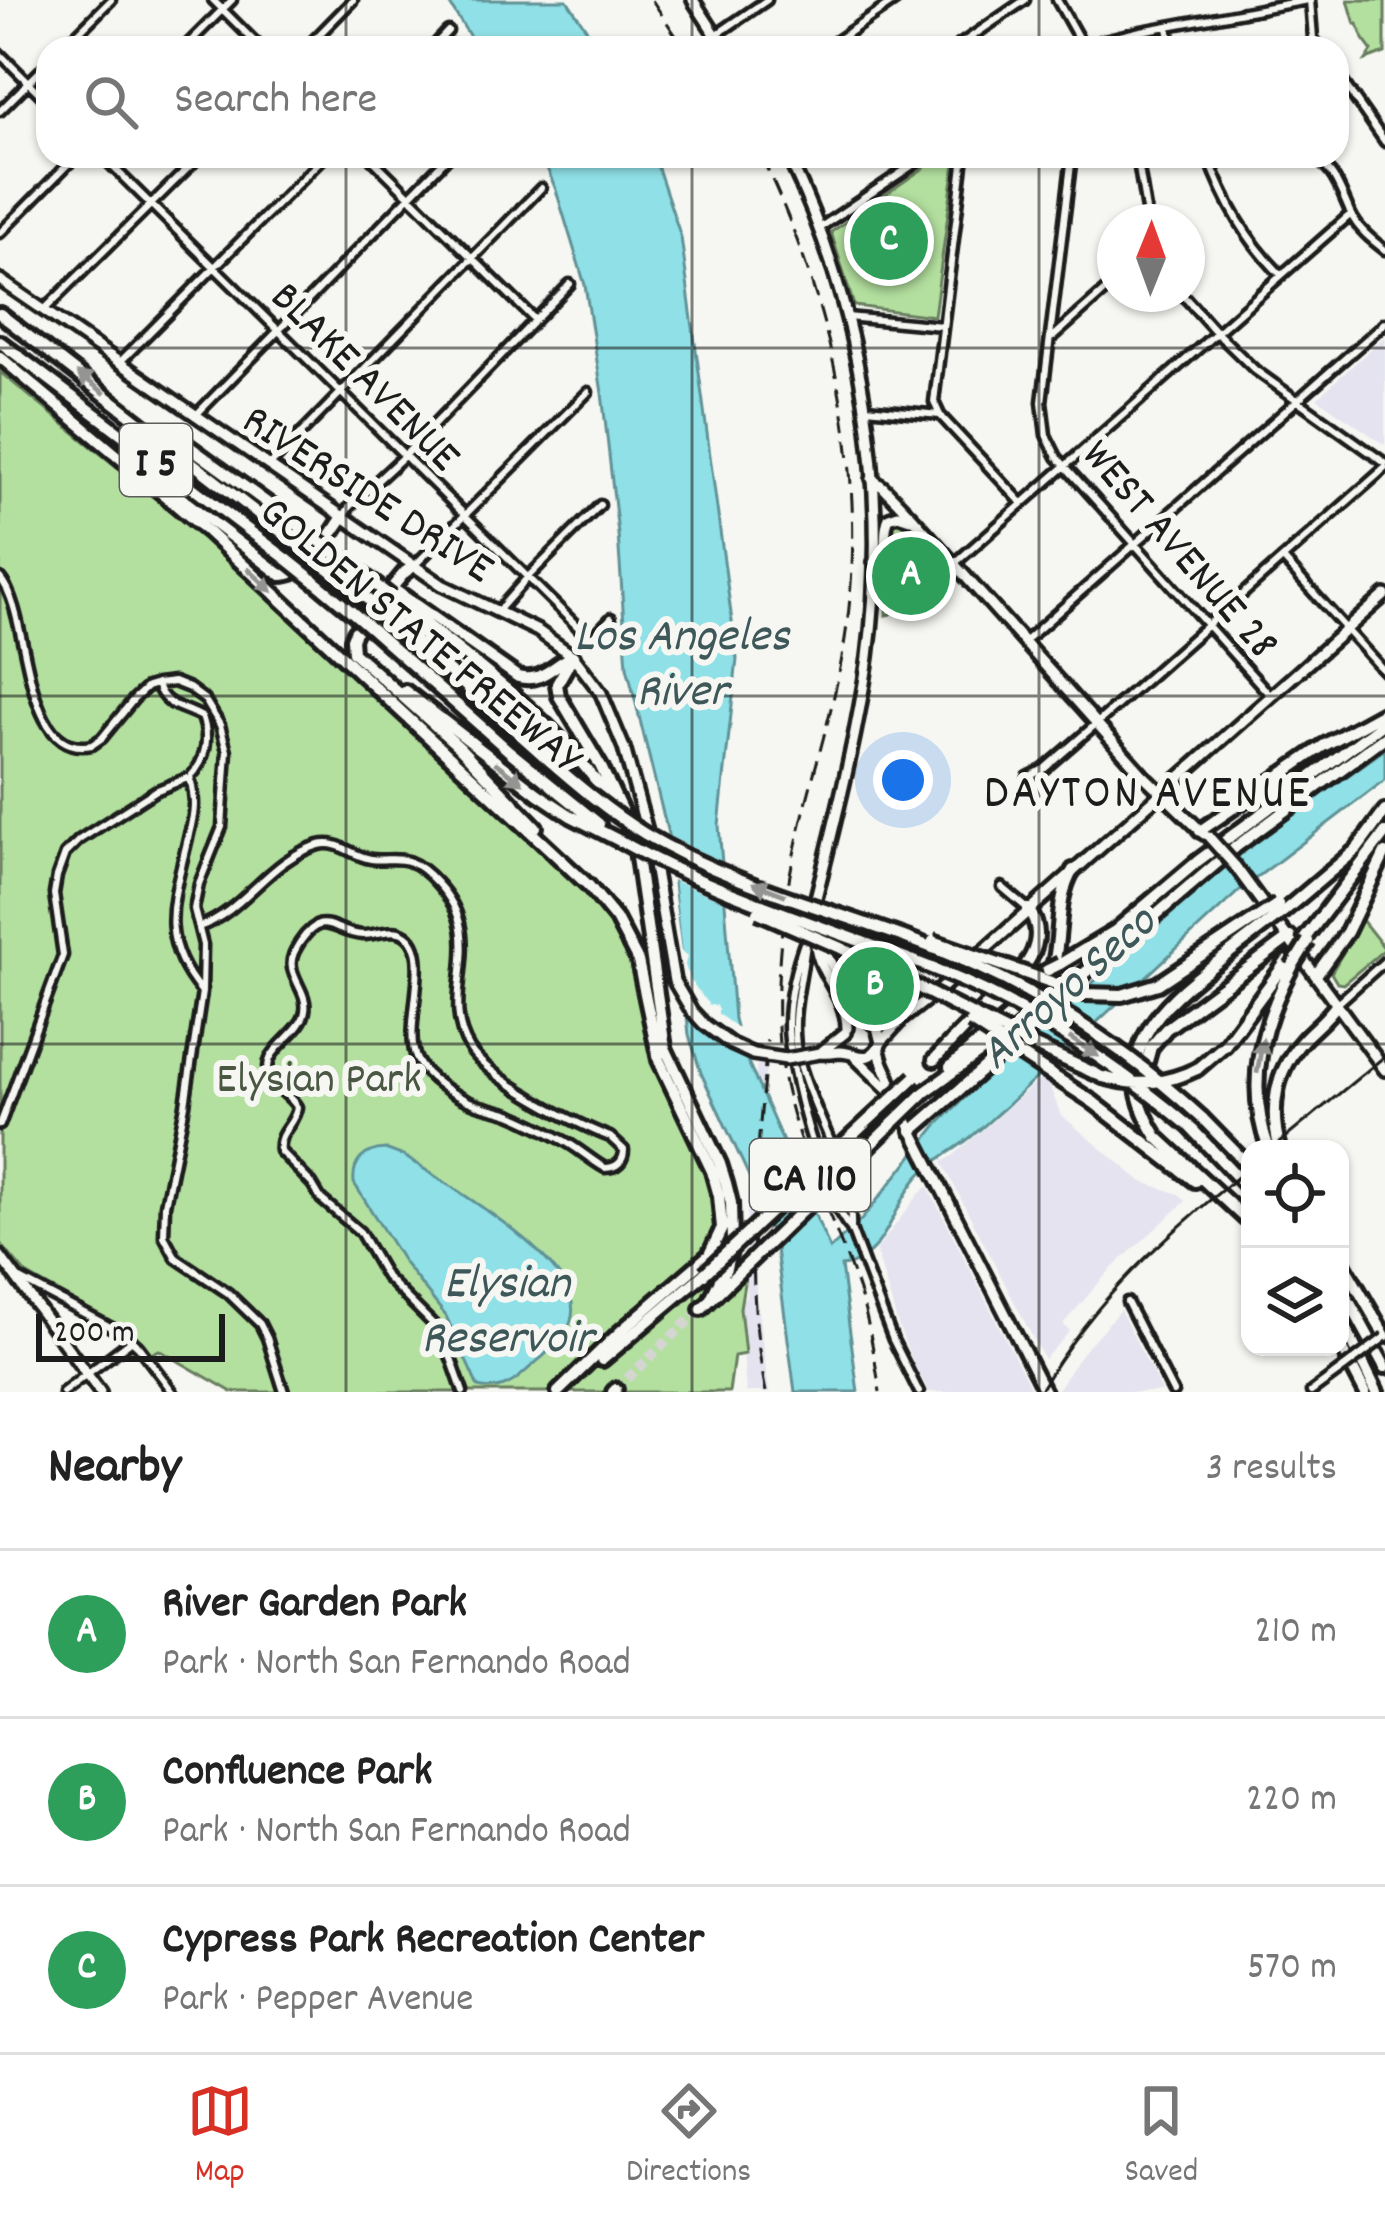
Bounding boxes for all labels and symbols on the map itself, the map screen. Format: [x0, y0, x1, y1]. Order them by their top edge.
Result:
pin: C [850, 196, 928, 286]
north arrow [1097, 204, 1205, 312]
street label: BLAKE AVENUE [253, 269, 473, 489]
one-way arrow [75, 371, 106, 396]
street label: RIVERSIDE DRIVE [228, 391, 505, 602]
road number: I 5 [120, 424, 192, 496]
street label: WEST AVENUE 28 [1064, 427, 1292, 676]
street label: GOLDEN STATE FREEWAY [243, 483, 595, 793]
pin: A [872, 531, 950, 621]
one-way arrow [246, 566, 275, 594]
water label: Los Angeles River [574, 605, 792, 729]
your location [873, 750, 933, 810]
one-way arrow [493, 760, 524, 784]
district label: DAYTON AVENUE [984, 762, 1312, 831]
one-way arrow [751, 878, 787, 897]
water label: Arroyo Seco [966, 890, 1176, 1089]
pin: B [836, 941, 914, 1031]
one-way arrow [1068, 1035, 1101, 1057]
one-way arrow [1252, 1036, 1270, 1074]
park label: Elysian Park [216, 1050, 422, 1114]
road number: CA 110 [750, 1139, 870, 1211]
water label: Elysian Reservoir [421, 1252, 598, 1376]
scale bar [36, 1308, 225, 1361]

